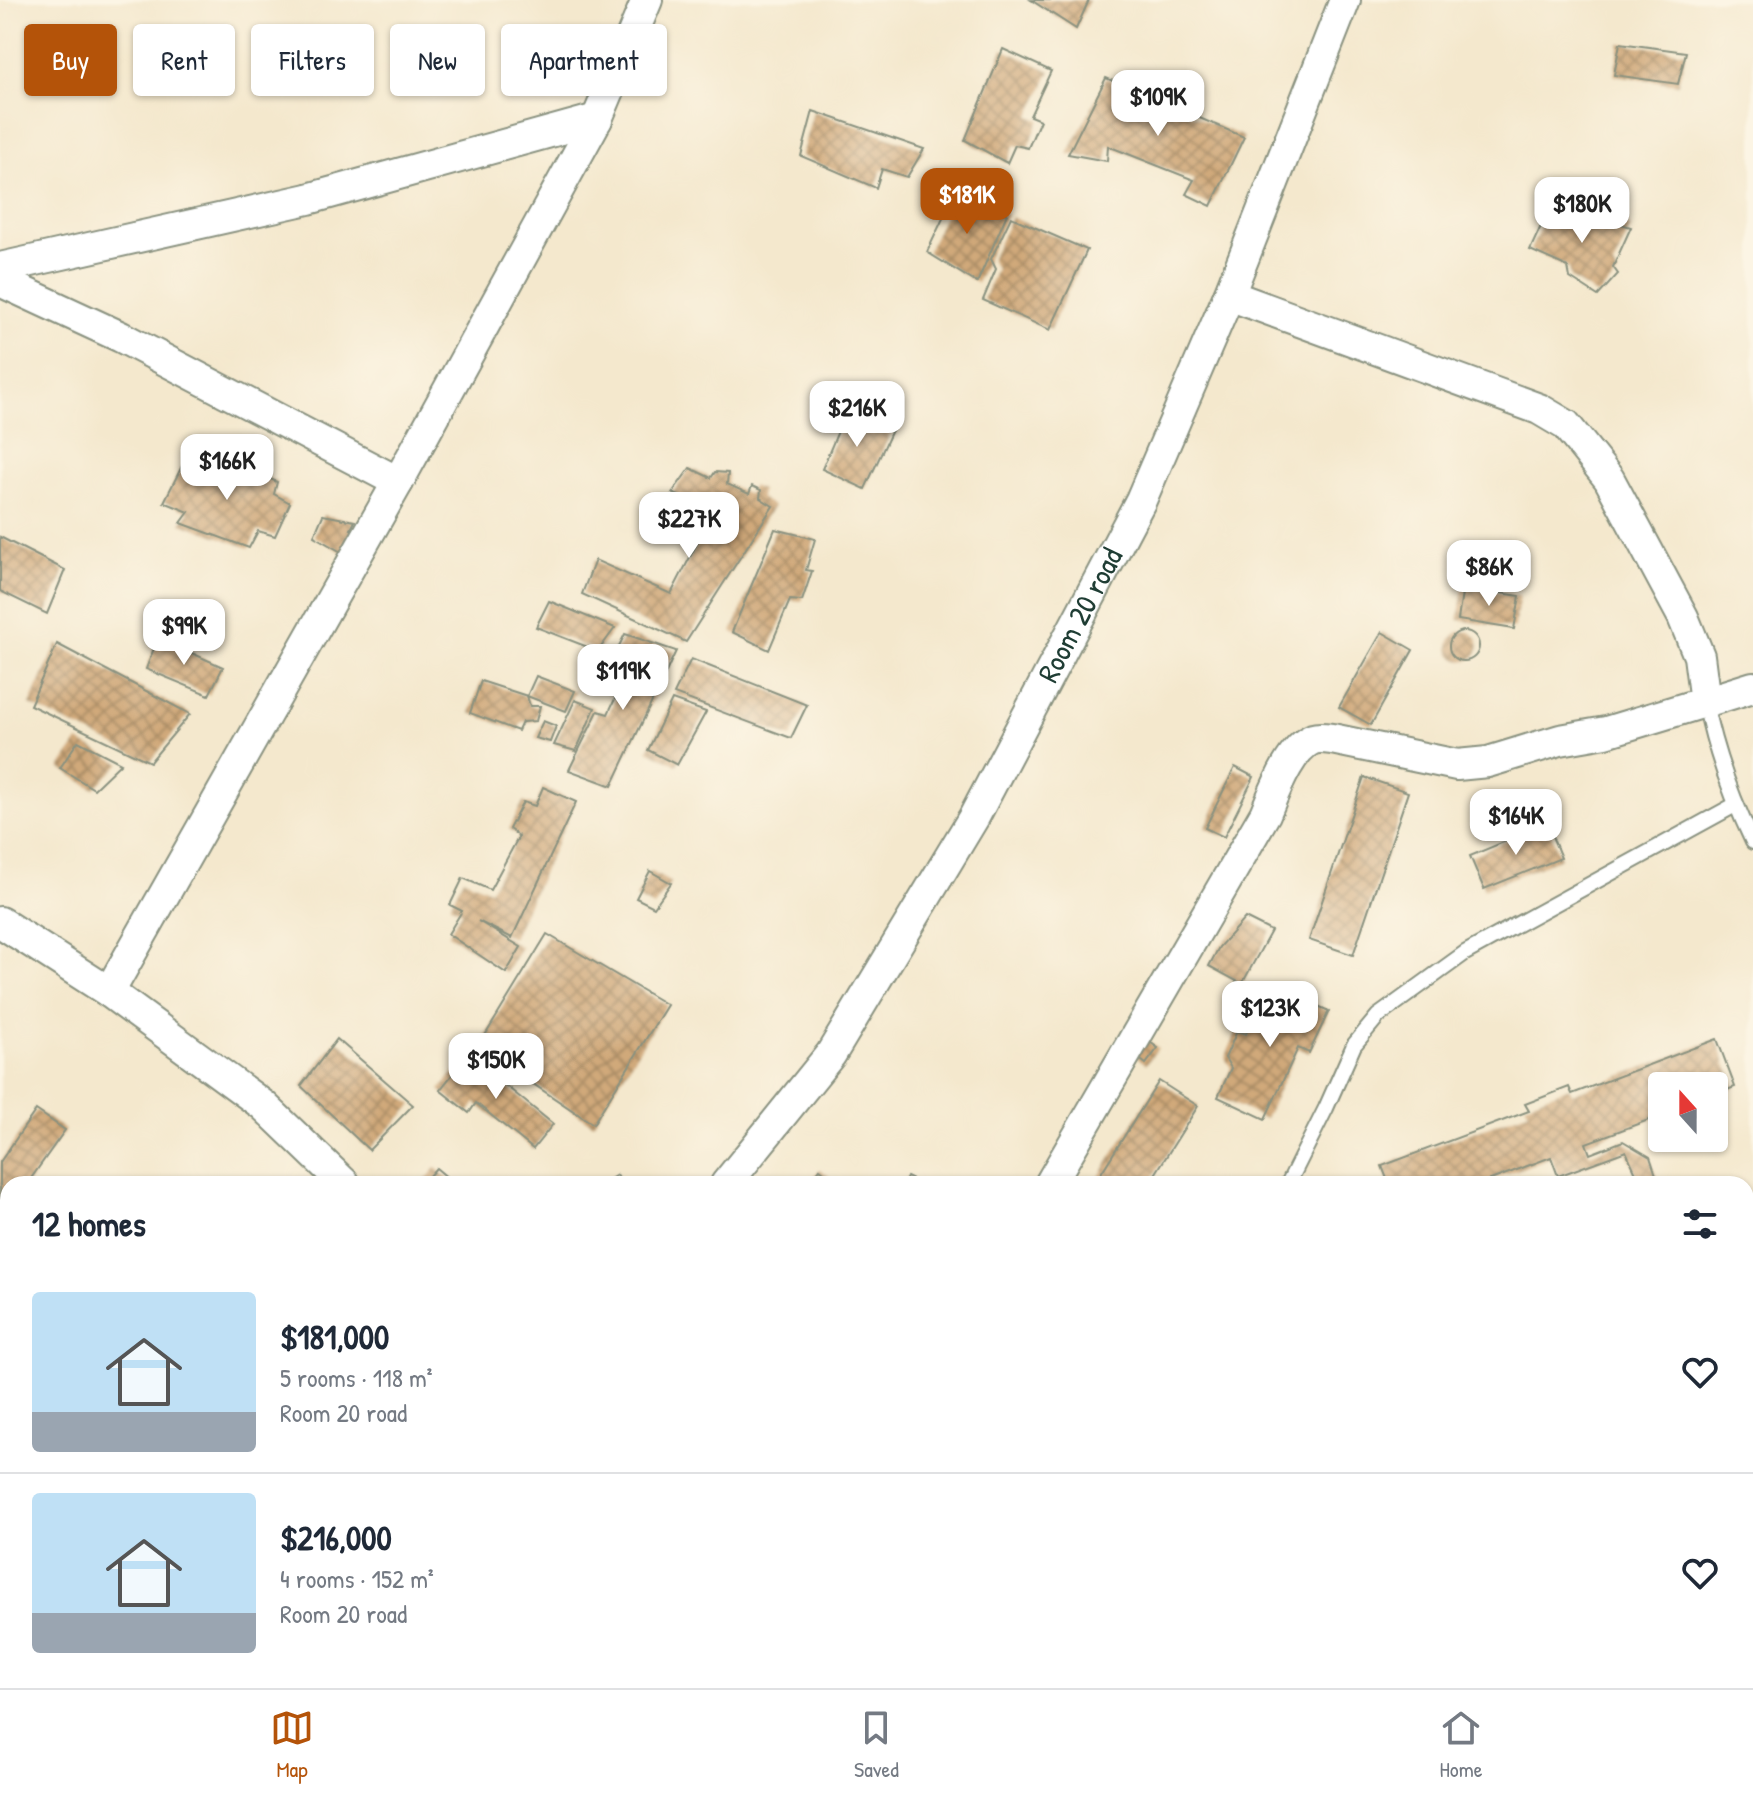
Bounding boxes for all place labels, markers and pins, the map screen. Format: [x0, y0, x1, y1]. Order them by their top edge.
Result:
pin: $109K [1102, 70, 1214, 138]
pin: $181K [911, 168, 1023, 236]
pin: $180K [1526, 177, 1638, 245]
pin: $216K [801, 381, 913, 449]
pin: $166K [171, 434, 283, 502]
pin: $227K [633, 492, 745, 560]
pin: $86K [1442, 540, 1536, 608]
pin: $99K [137, 599, 231, 667]
pin: $119K [567, 644, 679, 712]
pin: $164K [1460, 789, 1572, 857]
pin: $123K [1214, 981, 1326, 1049]
pin: $150K [440, 1033, 552, 1101]

